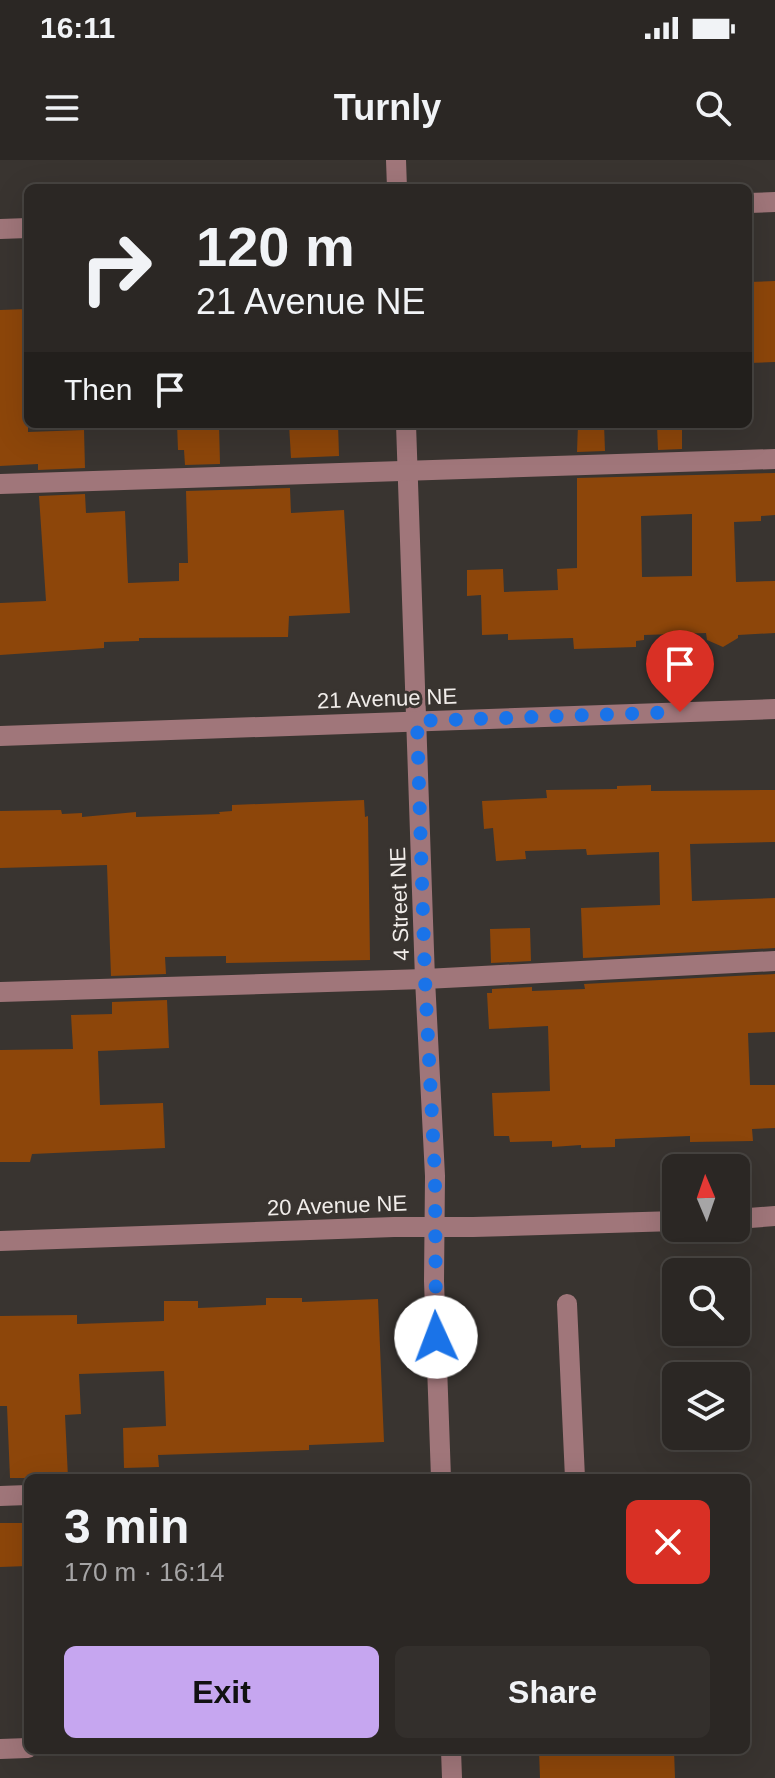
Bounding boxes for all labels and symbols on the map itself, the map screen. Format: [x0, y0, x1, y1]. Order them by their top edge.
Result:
pin [646, 630, 714, 712]
street label: 21 Avenue NE [316, 684, 458, 713]
street label: 4 Street NE [385, 847, 414, 961]
north arrow [662, 1154, 750, 1242]
street label: 20 Avenue NE [266, 1191, 408, 1220]
position arrow [394, 1295, 478, 1379]

